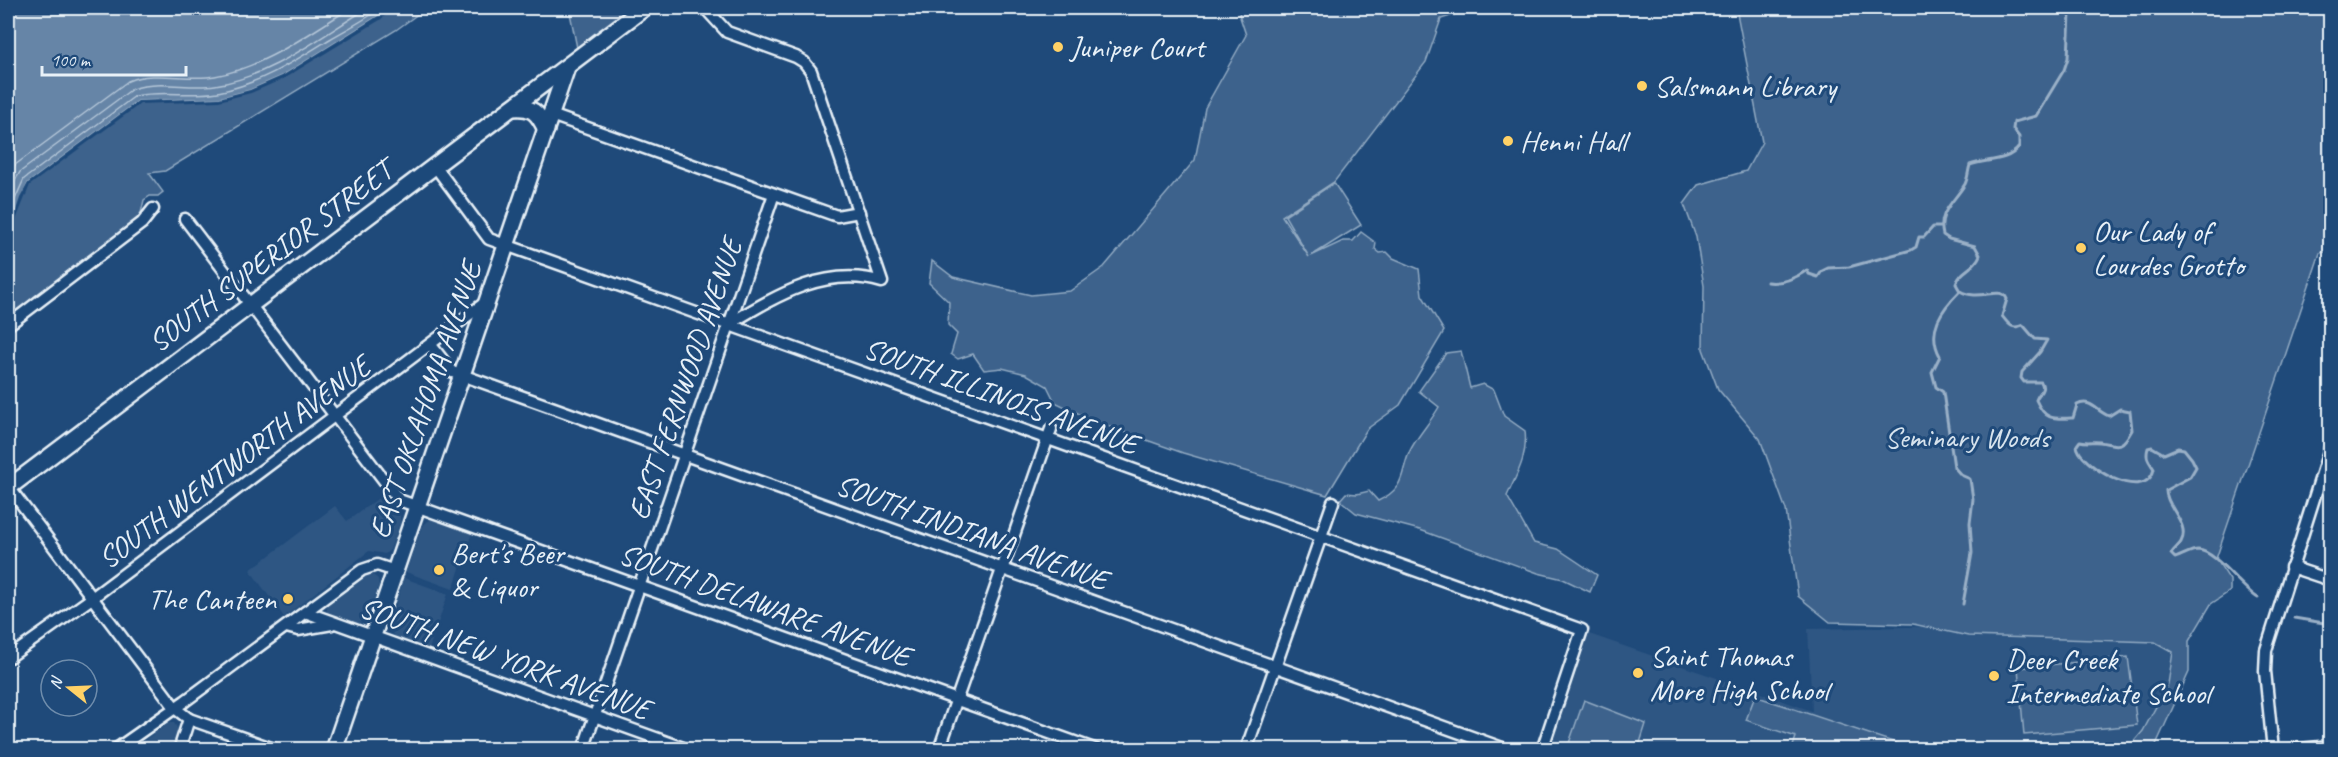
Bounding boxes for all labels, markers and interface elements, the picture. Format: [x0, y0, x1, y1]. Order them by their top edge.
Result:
place label: Juniper Court [1068, 28, 1208, 66]
scale bar [42, 39, 186, 77]
marker: Juniper Court [1051, 40, 1065, 54]
text: 100 m [51, 49, 92, 71]
place label: Salsmann Library [1654, 67, 1839, 105]
marker: Salsmann Library [1635, 79, 1649, 93]
place label: Henni Hall [1520, 122, 1631, 160]
marker: Henni Hall [1501, 134, 1515, 148]
street label: SOUTH SUPERIOR STREET [140, 147, 405, 360]
place label: Our Lady of Lourdes Grotto [2093, 212, 2247, 284]
street label: EAST FERNWOOD AVENUE [619, 230, 752, 525]
marker: Our Lady of Lourdes Grotto [2074, 241, 2088, 255]
street label: EAST OKLAHOMA AVENUE [360, 253, 492, 543]
street label: SOUTH ILLINOIS AVENUE [859, 329, 1147, 465]
street label: SOUTH WENTWORTH AVENUE [90, 345, 381, 577]
park label: Seminary Woods [1884, 418, 2052, 456]
street label: SOUTH INDIANA AVENUE [831, 465, 1117, 600]
place label: Bert's Beer & Liquor [451, 534, 566, 606]
street label: SOUTH DELAWARE AVENUE [614, 535, 920, 677]
marker: Bert's Beer & Liquor [432, 563, 446, 577]
place label: The Canteen [148, 580, 277, 618]
street label: SOUTH NEW YORK AVENUE [354, 588, 659, 729]
marker: The Canteen [281, 592, 295, 606]
place label: Saint Thomas More High School [1650, 637, 1833, 709]
place label: Deer Creek Intermediate School [2006, 640, 2215, 712]
north arrow [39, 658, 99, 718]
marker: Saint Thomas More High School [1631, 666, 1645, 680]
marker: Deer Creek Intermediate School [1987, 669, 2001, 683]
text: N [45, 673, 68, 691]

